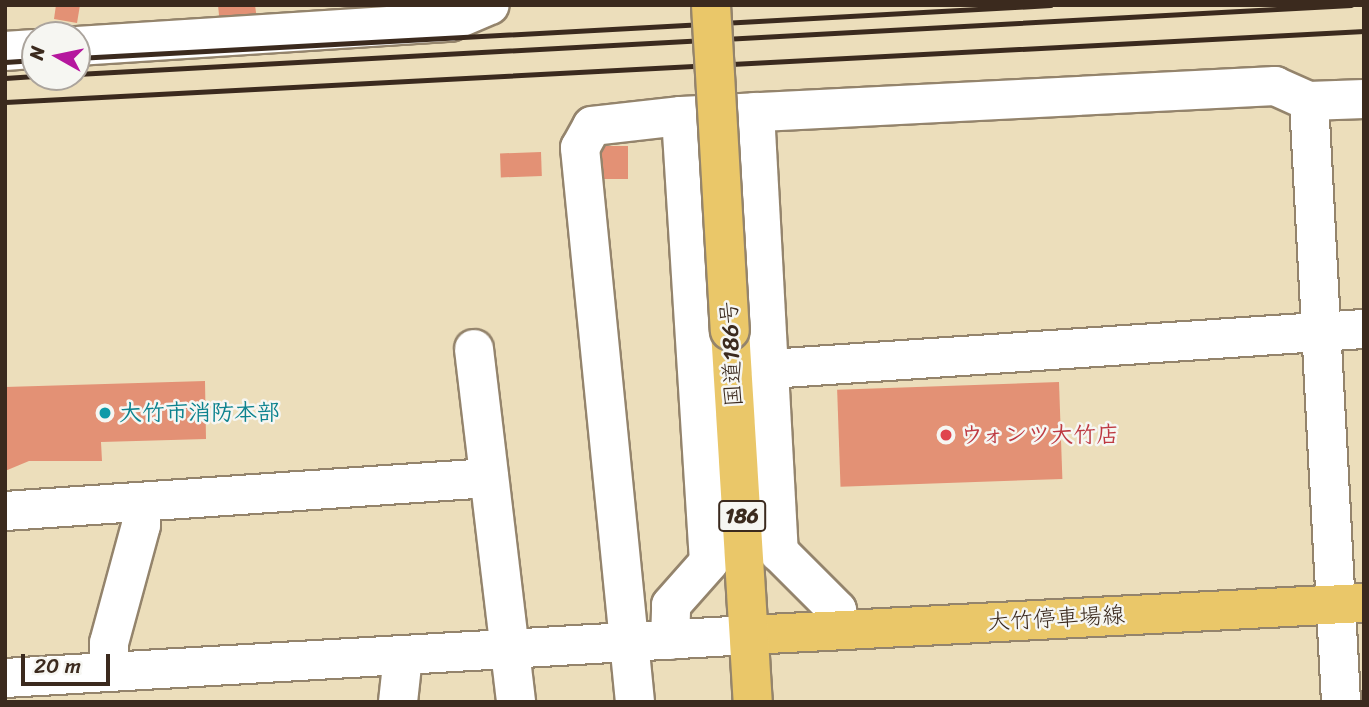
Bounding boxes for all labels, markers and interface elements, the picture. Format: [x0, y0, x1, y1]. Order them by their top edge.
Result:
north arrow [21, 21, 91, 91]
text: N [19, 44, 54, 62]
street label: 国道186号 [715, 300, 749, 408]
place label: 大竹市消防本部 [119, 399, 280, 427]
marker: 大竹市消防本部 [97, 405, 113, 421]
place label: ウォンツ大竹店 [960, 421, 1121, 449]
marker: ウォンツ大竹店 [938, 427, 954, 443]
road number: 186 [718, 498, 766, 534]
street label: 大竹停車場線 [986, 602, 1126, 636]
scale bar [24, 640, 114, 684]
text: 20 m [34, 647, 81, 685]

